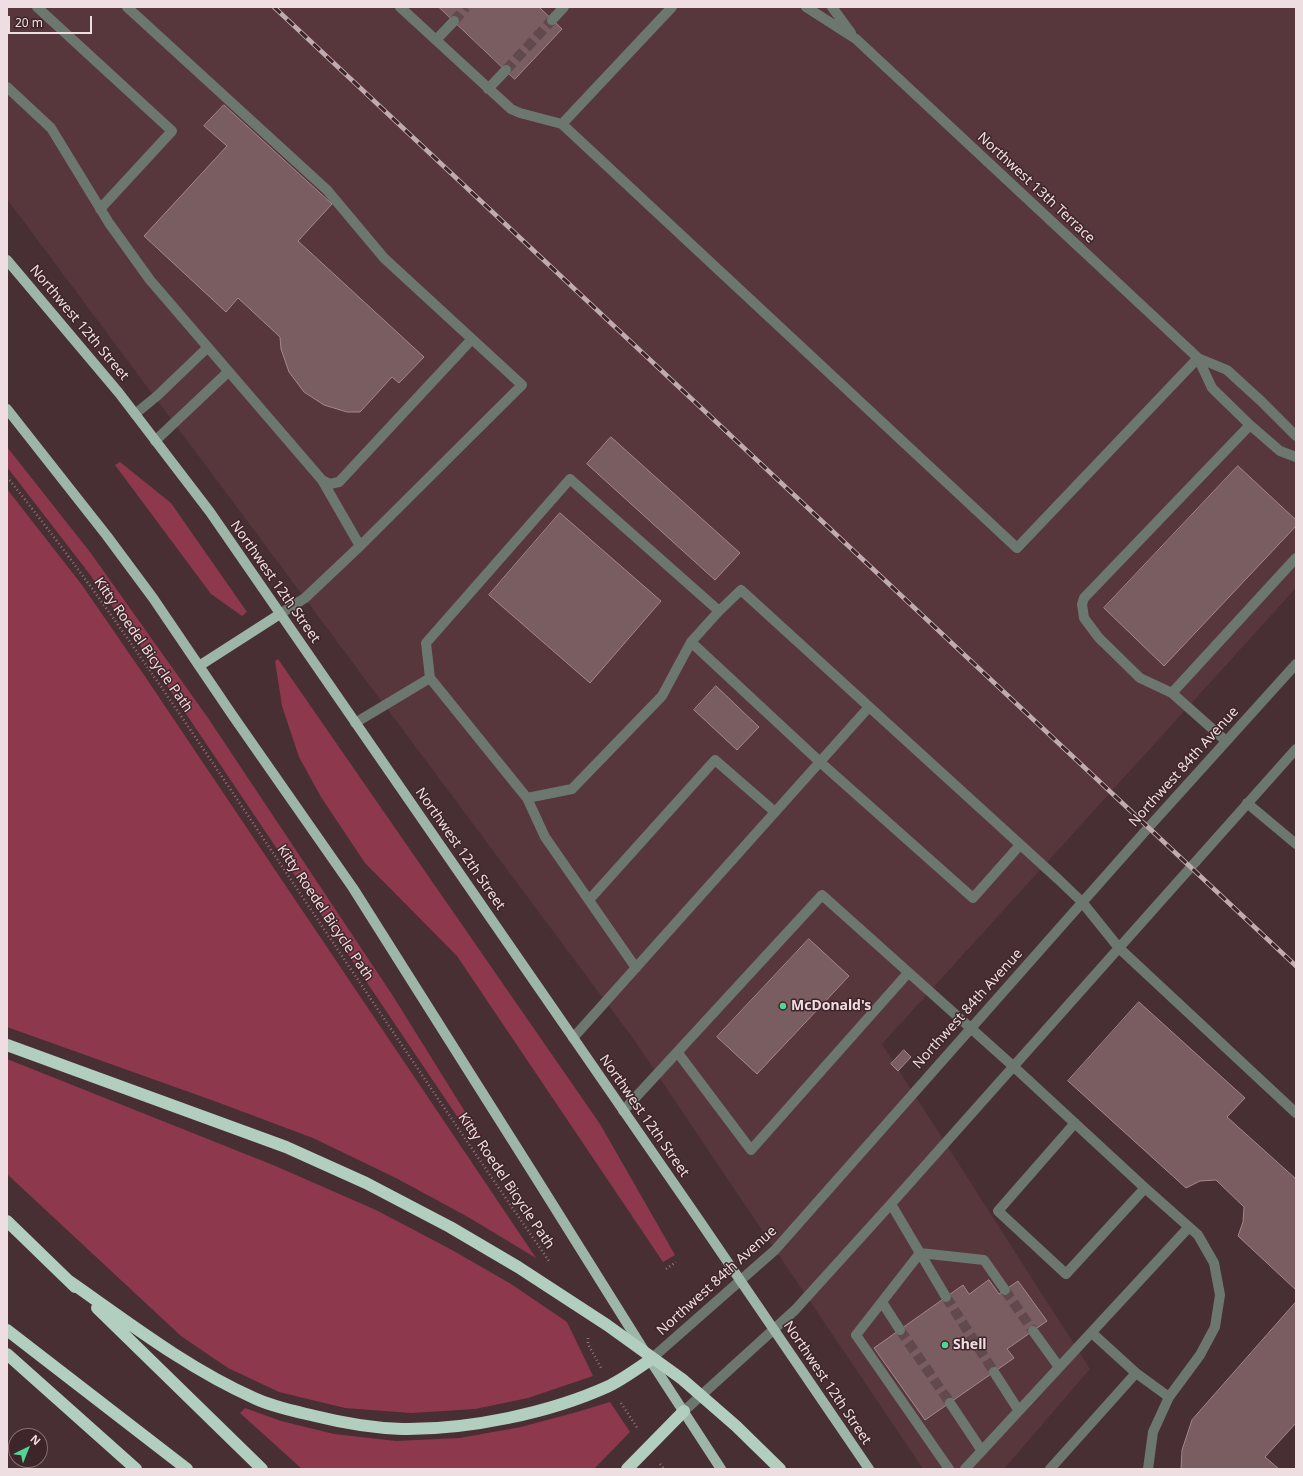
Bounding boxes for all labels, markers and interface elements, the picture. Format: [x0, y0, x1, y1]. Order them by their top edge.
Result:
scale bar [10, 8, 94, 34]
text: 20 m [15, 14, 43, 31]
street label: Northwest 13th Terrace [974, 129, 1098, 247]
street label: Northwest 12th Street [26, 262, 132, 384]
street label: Northwest 12th Street [226, 518, 324, 646]
street label: Kitty Roedel Bicycle Path [90, 574, 196, 716]
street label: Northwest 84th Avenue [1126, 704, 1242, 830]
street label: Northwest 12th Street [411, 785, 509, 913]
street label: Kitty Roedel Bicycle Path [273, 842, 377, 984]
street label: Northwest 84th Avenue [910, 946, 1026, 1072]
place label: McDonald's [791, 998, 871, 1014]
marker: McDonald's [778, 1001, 788, 1011]
street label: Northwest 12th Street [595, 1052, 693, 1180]
street label: Kitty Roedel Bicycle Path [454, 1110, 558, 1252]
street label: Northwest 84th Avenue [654, 1223, 780, 1339]
street label: Northwest 12th Street [779, 1318, 875, 1448]
place label: Shell [953, 1337, 987, 1353]
marker: Shell [940, 1340, 950, 1350]
north arrow [8, 1428, 48, 1468]
text: N [27, 1431, 44, 1448]

